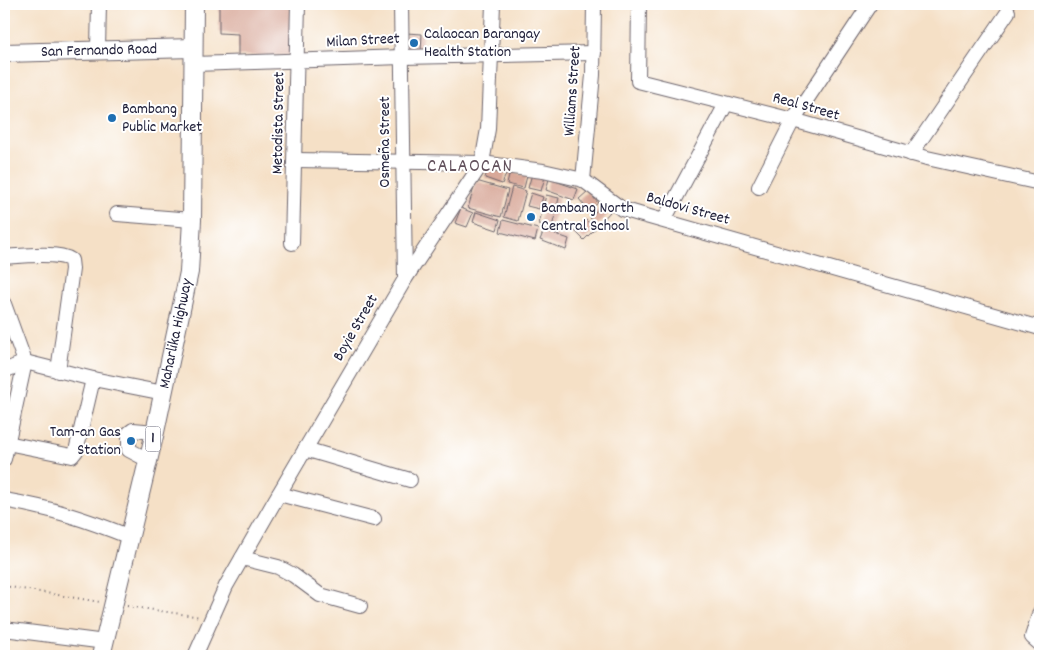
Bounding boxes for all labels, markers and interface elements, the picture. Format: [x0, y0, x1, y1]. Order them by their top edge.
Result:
place label: Calaocan Barangay Health Station [424, 23, 540, 64]
street label: Milan Street [326, 28, 400, 54]
street label: San Fernando Road [40, 37, 157, 64]
marker: Calaocan Barangay Health Station [408, 37, 420, 49]
street label: Williams Street [558, 45, 588, 137]
street label: Metodista Street [267, 71, 291, 174]
street label: Real Street [770, 86, 842, 128]
street label: Osmeña Street [374, 96, 397, 188]
place label: Bambang Public Market [122, 98, 202, 139]
marker: Bambang Public Market [106, 112, 118, 124]
district label: CALAOCAN [427, 154, 513, 181]
street label: Baldovi Street [644, 186, 732, 232]
place label: Bambang North Central School [541, 197, 634, 238]
marker: Bambang North Central School [525, 211, 537, 223]
street label: Maharlika Highway [153, 276, 199, 391]
street label: Boyie Street [328, 290, 384, 366]
place label: Tam-an Gas Station [50, 421, 121, 462]
road number: 1 [146, 426, 160, 452]
marker: Tam-an Gas Station [125, 435, 137, 447]

